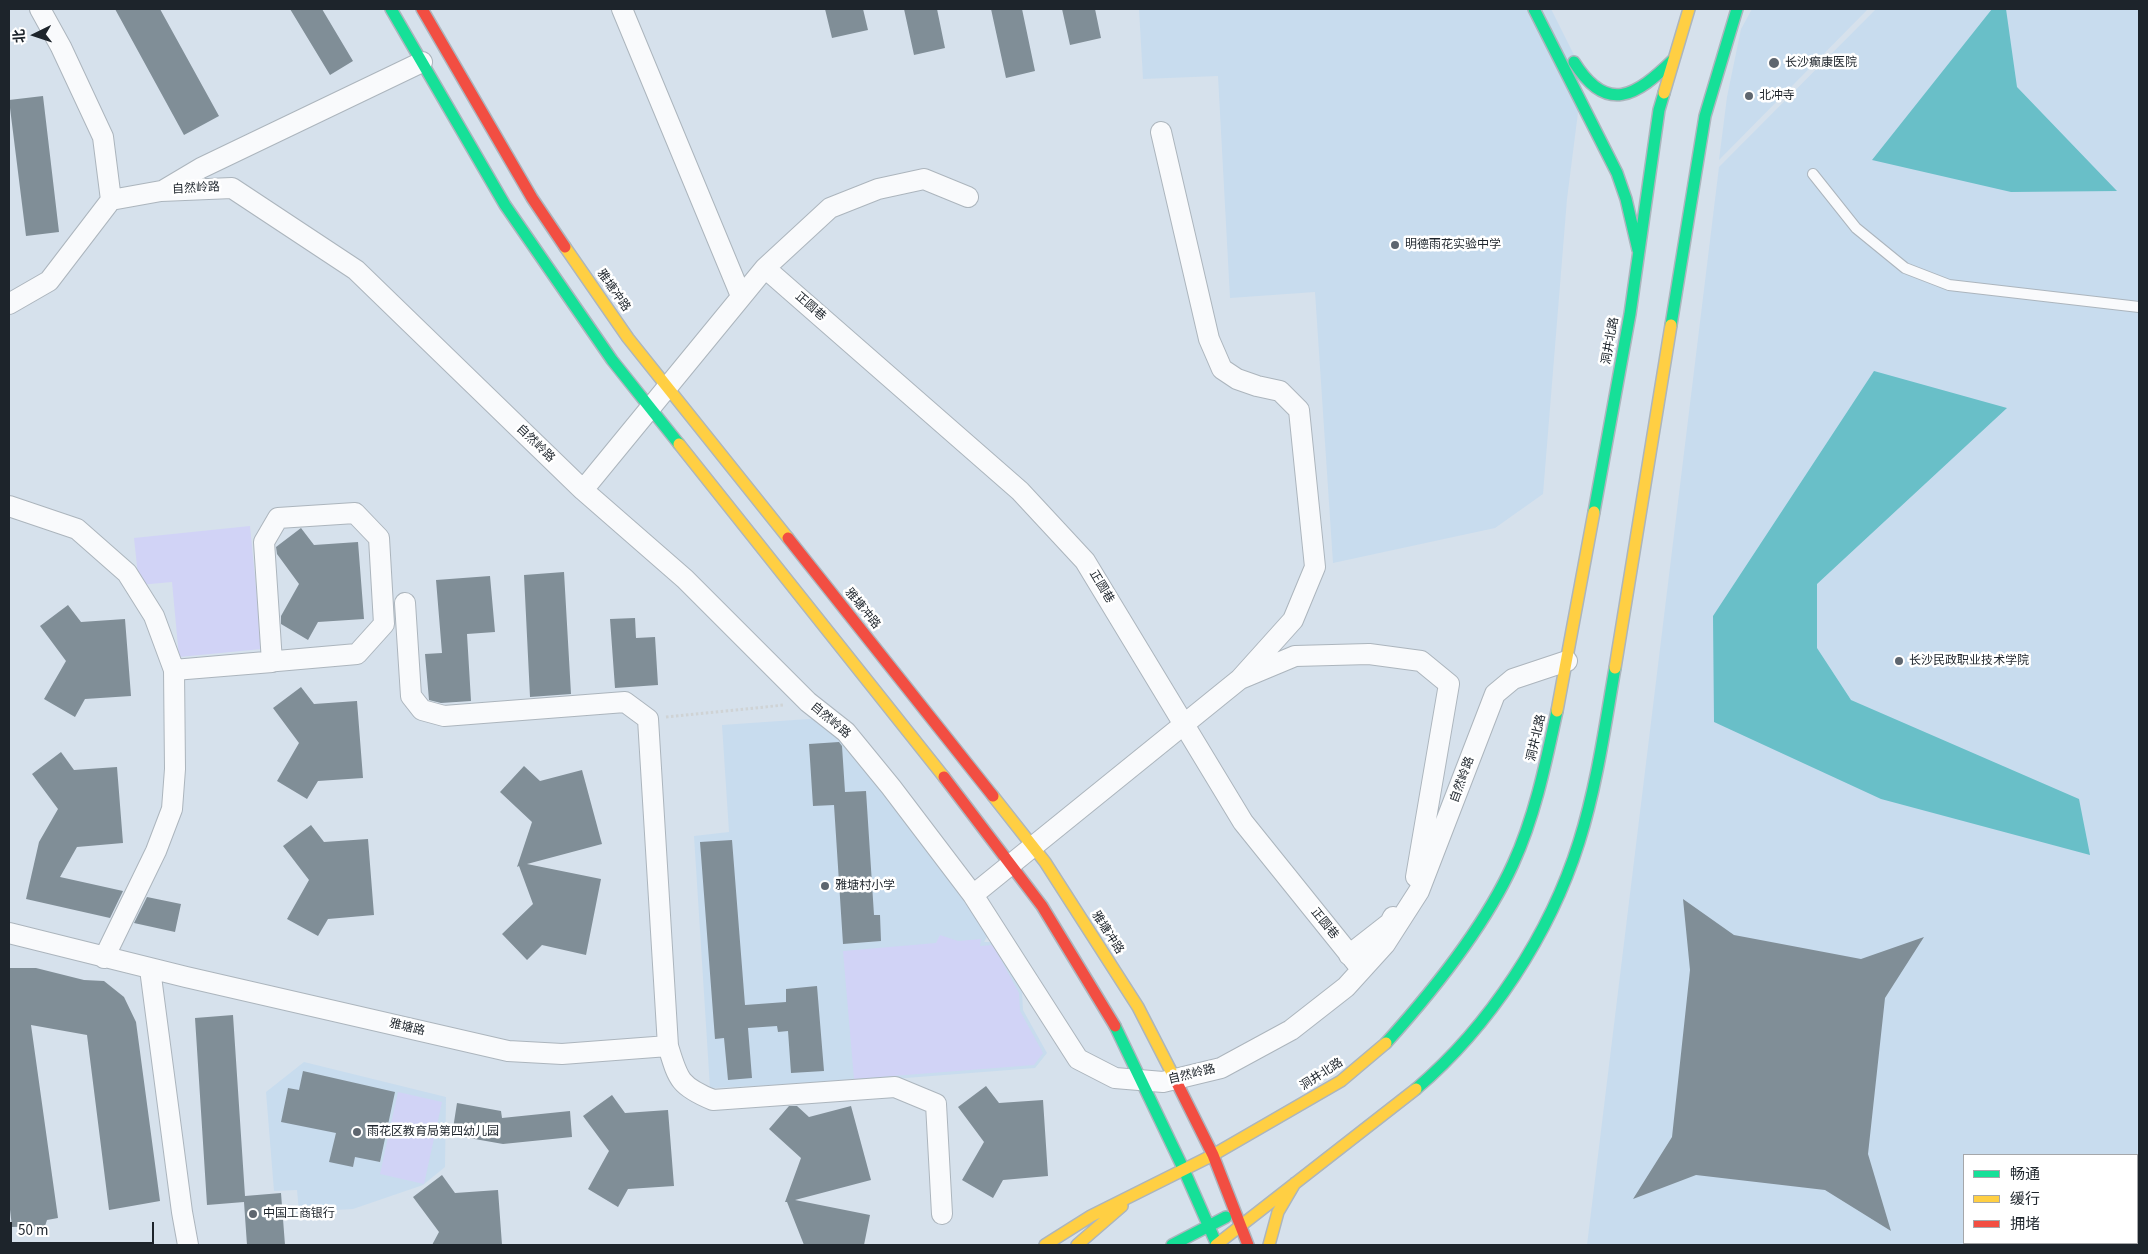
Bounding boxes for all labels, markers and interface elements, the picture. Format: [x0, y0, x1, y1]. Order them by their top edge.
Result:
north arrow [10, 10, 60, 60]
text: 北 [10, 28, 31, 44]
marker: 长沙癫康医院 [1767, 56, 1781, 70]
place label: 长沙癫康医院 [1785, 56, 1857, 70]
place label: 北冲寺 [1759, 89, 1795, 103]
marker: 北冲寺 [1743, 90, 1755, 102]
street label: 自然岭路 [172, 181, 220, 197]
place label: 明德雨花实验中学 [1405, 238, 1501, 252]
marker: 明德雨花实验中学 [1389, 239, 1401, 251]
street label: 雅塘冲路 [593, 267, 633, 315]
street label: 正圆巷 [792, 290, 828, 324]
street label: 洞井北路 [1600, 316, 1622, 366]
street label: 自然岭路 [513, 422, 557, 466]
street label: 正圆巷 [1086, 568, 1116, 606]
street label: 雅塘冲路 [841, 586, 883, 632]
place label: 长沙民政职业技术学院 [1909, 654, 2029, 668]
marker: 长沙民政职业技术学院 [1893, 655, 1905, 667]
street label: 自然岭路 [807, 700, 853, 742]
street label: 洞井北路 [1525, 713, 1549, 763]
street label: 自然岭路 [1448, 755, 1478, 805]
place label: 雅塘村小学 [835, 879, 895, 893]
marker: 雅塘村小学 [819, 880, 831, 892]
street label: 正圆巷 [1307, 905, 1341, 943]
street label: 雅塘冲路 [1088, 909, 1126, 957]
street label: 雅塘路 [388, 1017, 426, 1039]
street label: 洞井北路 [1298, 1056, 1346, 1094]
street label: 自然岭路 [1167, 1062, 1217, 1088]
place label: 雨花区教育局第四幼儿园 [367, 1125, 499, 1139]
marker: 雨花区教育局第四幼儿园 [351, 1126, 363, 1138]
legend [1963, 1154, 2138, 1244]
text: 畅通 [2010, 1164, 2040, 1185]
text: 缓行 [2010, 1189, 2040, 1210]
place label: 中国工商银行 [263, 1207, 335, 1221]
marker: 中国工商银行 [247, 1208, 259, 1220]
scale bar [12, 1212, 156, 1244]
text: 拥堵 [2010, 1214, 2040, 1235]
text: 50 m [18, 1220, 48, 1241]

